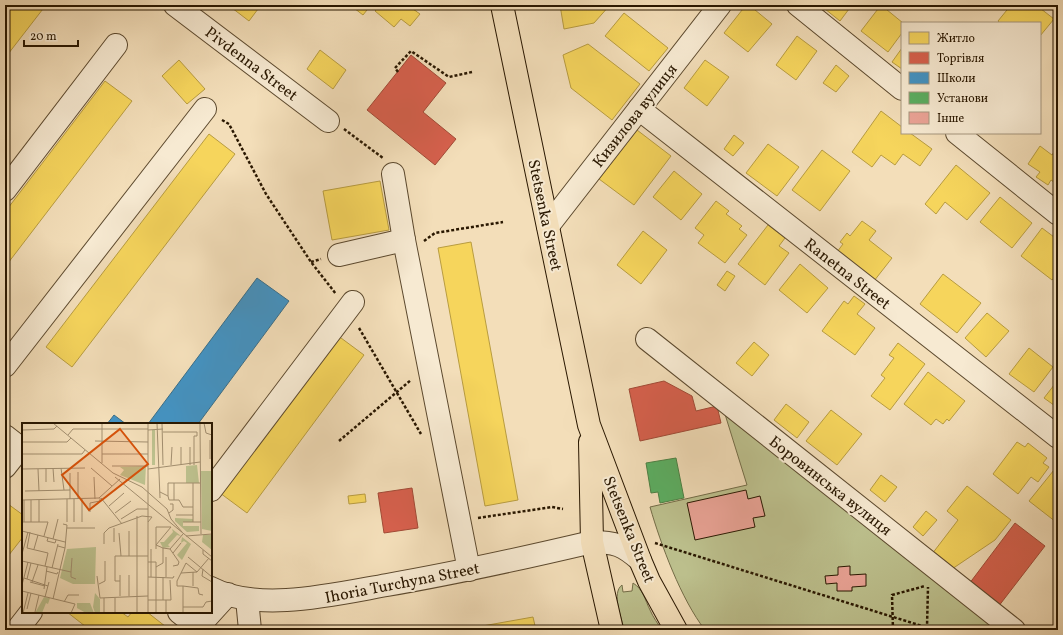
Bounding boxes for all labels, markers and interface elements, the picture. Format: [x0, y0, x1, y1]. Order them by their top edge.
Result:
scale bar [24, 22, 78, 48]
street label: Pivdenna Street [200, 22, 302, 107]
legend [901, 22, 1041, 134]
text: 20 m [30, 29, 57, 45]
text: Житло [937, 31, 975, 47]
text: Торгівля [937, 51, 984, 67]
street label: Кизилова вулиця [588, 60, 683, 173]
text: Школи [937, 71, 976, 87]
text: Установи [937, 91, 988, 107]
text: Інше [937, 111, 965, 127]
street label: Stetsenka Street [522, 158, 567, 273]
street label: Ranetna Street [799, 234, 895, 316]
inset map [22, 423, 212, 613]
street label: Боровинська вулиця [764, 432, 896, 542]
street label: Stetsenka Street [597, 473, 660, 587]
street label: Ihoria Turchyna Street [323, 558, 482, 610]

